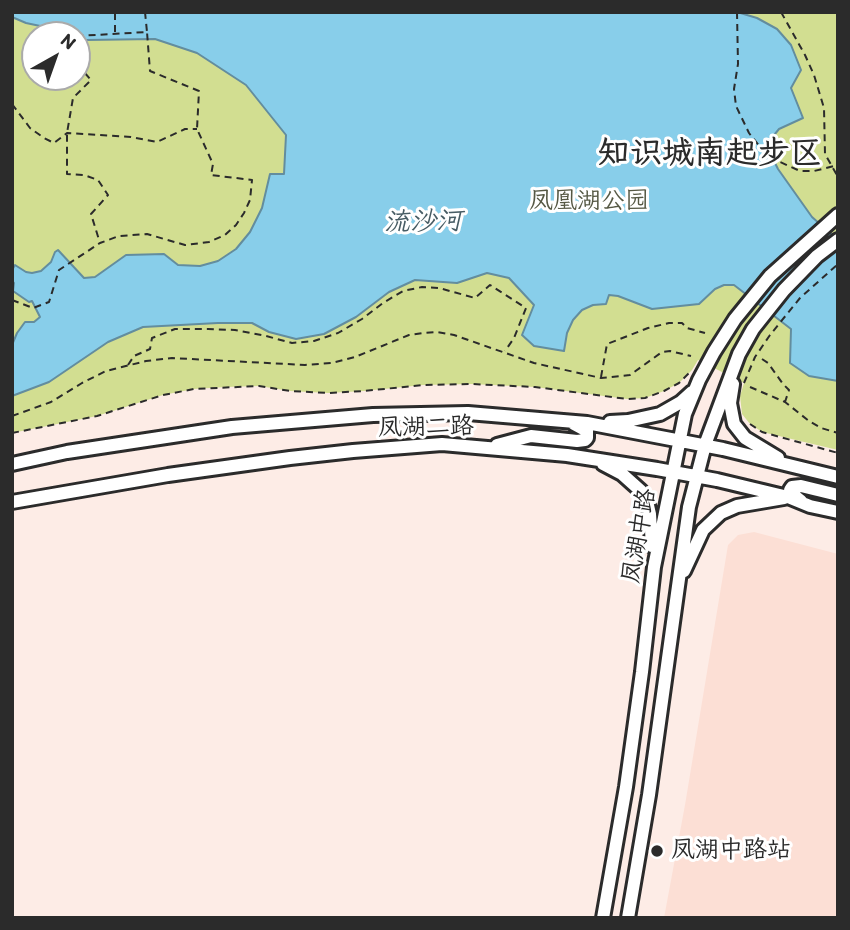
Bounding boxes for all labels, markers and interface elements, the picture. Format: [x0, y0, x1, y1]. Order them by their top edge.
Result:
north arrow [21, 21, 91, 91]
text: N [56, 28, 81, 54]
district label: 知识城南起步区 [598, 136, 822, 174]
park label: 凤凰湖公园 [529, 188, 649, 216]
water label: 流沙河 [384, 207, 462, 239]
street label: 凤湖二路 [378, 413, 474, 443]
street label: 凤湖中路 [617, 486, 663, 586]
place label: 凤湖中路站 [671, 837, 791, 865]
marker: 凤湖中路站 [649, 843, 665, 859]

